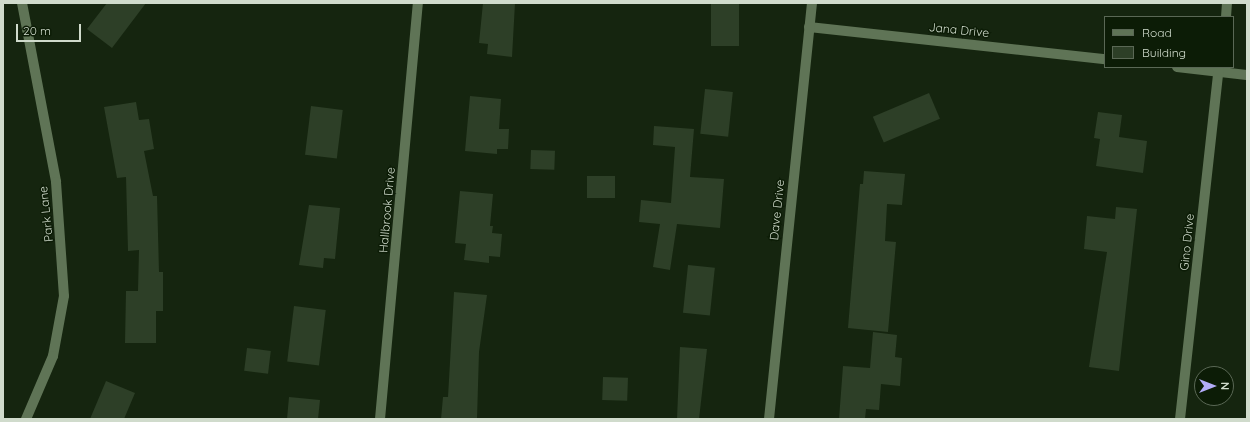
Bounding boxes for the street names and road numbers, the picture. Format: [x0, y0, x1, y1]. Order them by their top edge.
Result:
street label: Jana Drive [928, 20, 990, 40]
street label: Hallbrook Drive [376, 166, 398, 254]
street label: Dave Drive [767, 179, 787, 241]
street label: Park Lane [36, 185, 56, 243]
street label: Gino Drive [1177, 213, 1197, 271]

